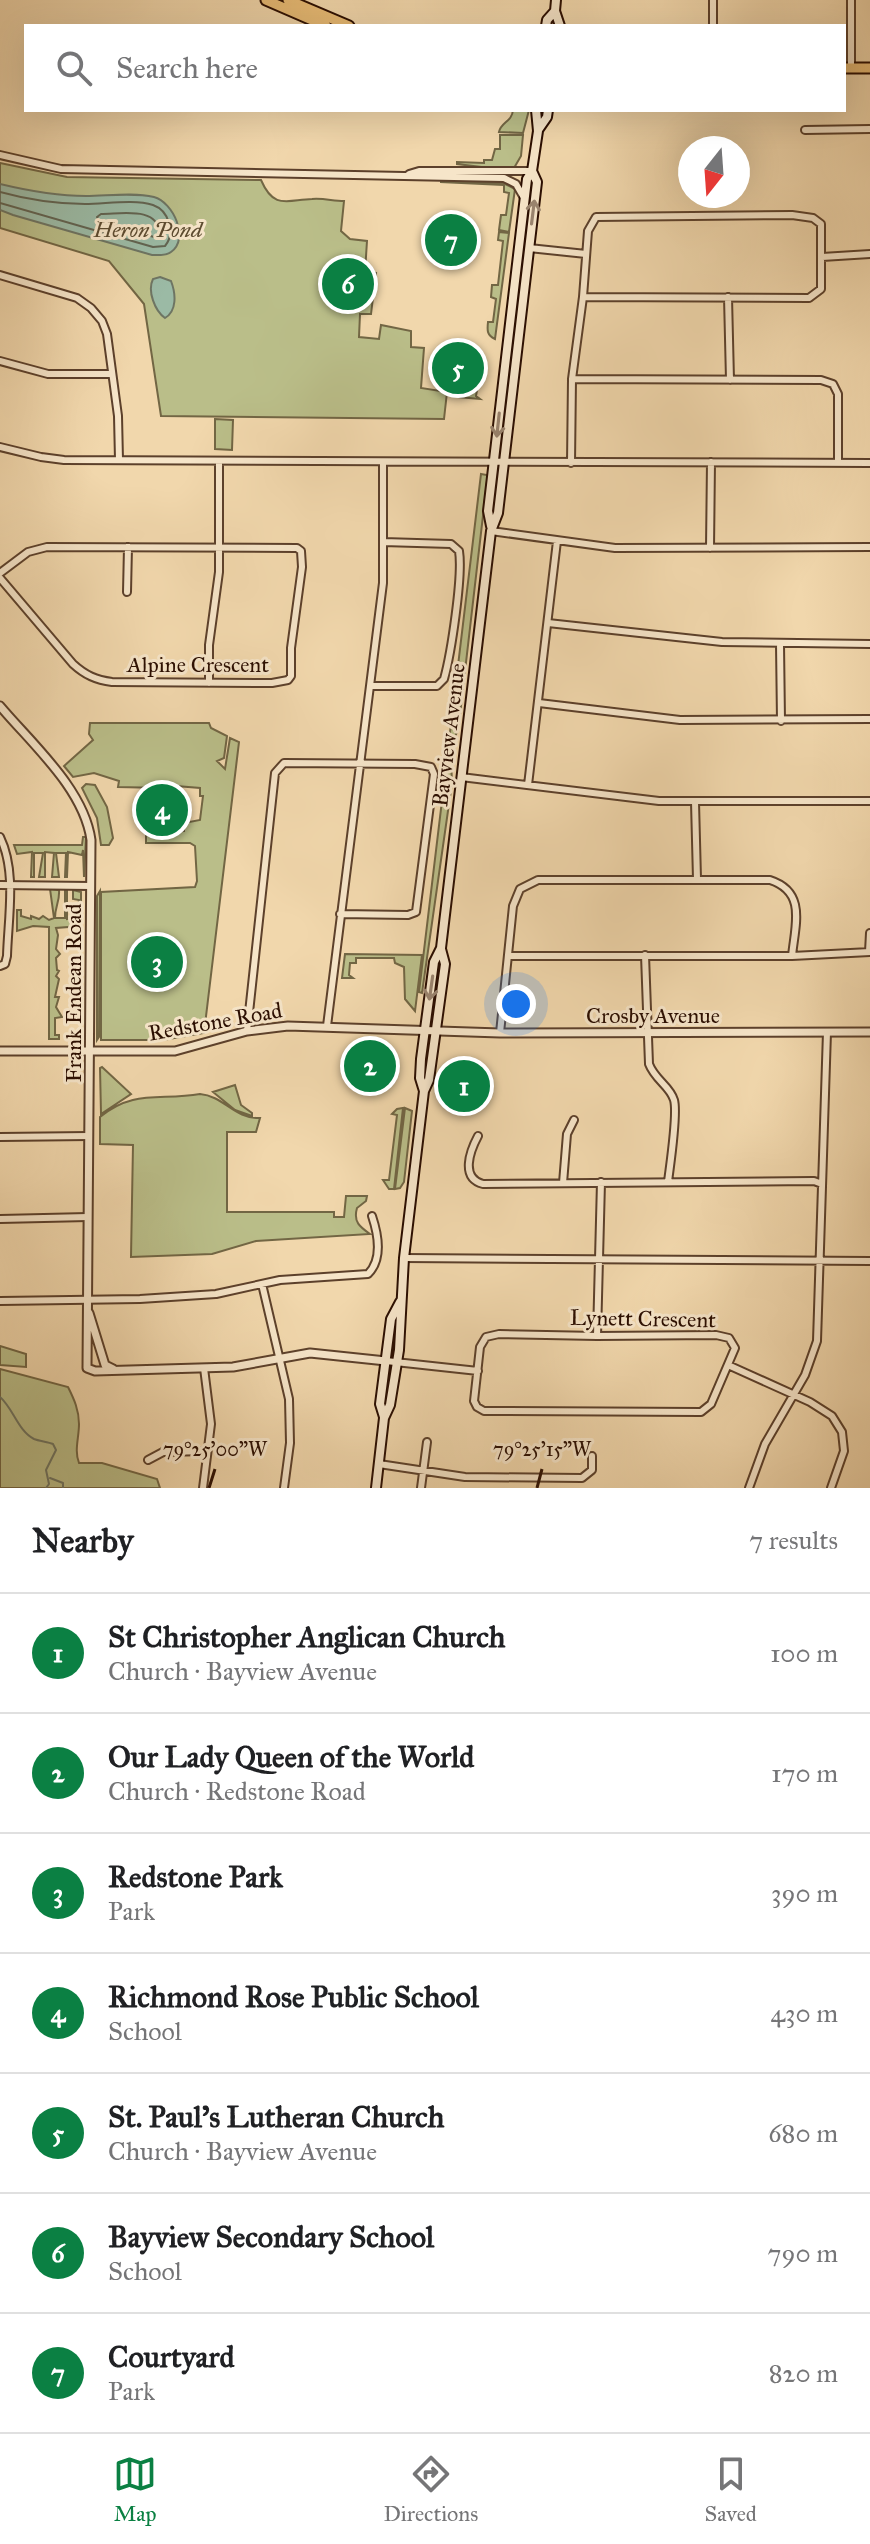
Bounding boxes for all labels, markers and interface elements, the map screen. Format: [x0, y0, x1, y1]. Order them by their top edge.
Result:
search box [24, 24, 846, 112]
icon: search [52, 46, 96, 90]
text: Search here [116, 50, 258, 86]
north arrow [678, 136, 750, 208]
one-way arrow [526, 199, 541, 225]
pin: 7 [425, 210, 477, 270]
park label: Heron Pond [92, 216, 204, 243]
pin: 6 [322, 254, 374, 314]
pin: 5 [432, 338, 484, 398]
one-way arrow [490, 411, 505, 438]
street label: Alpine Crescent [126, 651, 269, 678]
street label: Bayview Avenue [426, 662, 471, 809]
pin: 4 [136, 780, 188, 840]
street label: Frank Endean Road [60, 904, 87, 1082]
pin: 3 [131, 932, 183, 992]
one-way arrow [423, 975, 438, 1001]
your location [496, 984, 536, 1024]
street label: Redstone Road [146, 996, 284, 1047]
street label: Crosby Avenue [586, 1002, 720, 1029]
pin: 2 [344, 1036, 396, 1096]
pin: 1 [438, 1056, 490, 1116]
street label: Lynett Crescent [570, 1304, 716, 1333]
text: 79°25'00"W [163, 1437, 268, 1461]
text: 79°25'15"W [493, 1437, 592, 1461]
text: Nearby [32, 1520, 134, 1561]
text: 7 results [749, 1524, 838, 1556]
text: St Christopher Anglican Church [108, 1619, 506, 1655]
text: 1 [53, 1637, 63, 1669]
text: 100 m [770, 1637, 838, 1669]
text: Church · Bayview Avenue [108, 1655, 377, 1687]
text: Our Lady Queen of the World [108, 1739, 474, 1775]
text: 2 [52, 1757, 64, 1789]
text: 170 m [771, 1757, 838, 1789]
text: Church · Redstone Road [108, 1775, 366, 1807]
text: Redstone Park [108, 1859, 283, 1895]
text: 3 [53, 1877, 63, 1909]
text: 390 m [771, 1877, 838, 1909]
text: Park [108, 1895, 155, 1927]
text: Richmond Rose Public School [108, 1979, 479, 2015]
text: 4 [51, 1997, 65, 2029]
text: 430 m [771, 1997, 838, 2029]
text: School [108, 2015, 182, 2047]
text: St. Paul's Lutheran Church [108, 2099, 444, 2135]
text: 5 [52, 2117, 64, 2149]
text: 680 m [768, 2117, 838, 2149]
text: Church · Bayview Avenue [108, 2135, 377, 2167]
text: Bayview Secondary School [108, 2219, 434, 2255]
text: 6 [51, 2237, 65, 2269]
text: 790 m [768, 2237, 838, 2269]
text: School [108, 2255, 182, 2287]
text: Courtyard [108, 2339, 234, 2375]
text: 7 [51, 2357, 65, 2389]
text: 820 m [769, 2357, 838, 2389]
text: Park [108, 2375, 155, 2407]
tab: Map [113, 2452, 157, 2527]
tab: Directions [383, 2452, 478, 2527]
tab: Saved [705, 2452, 757, 2527]

